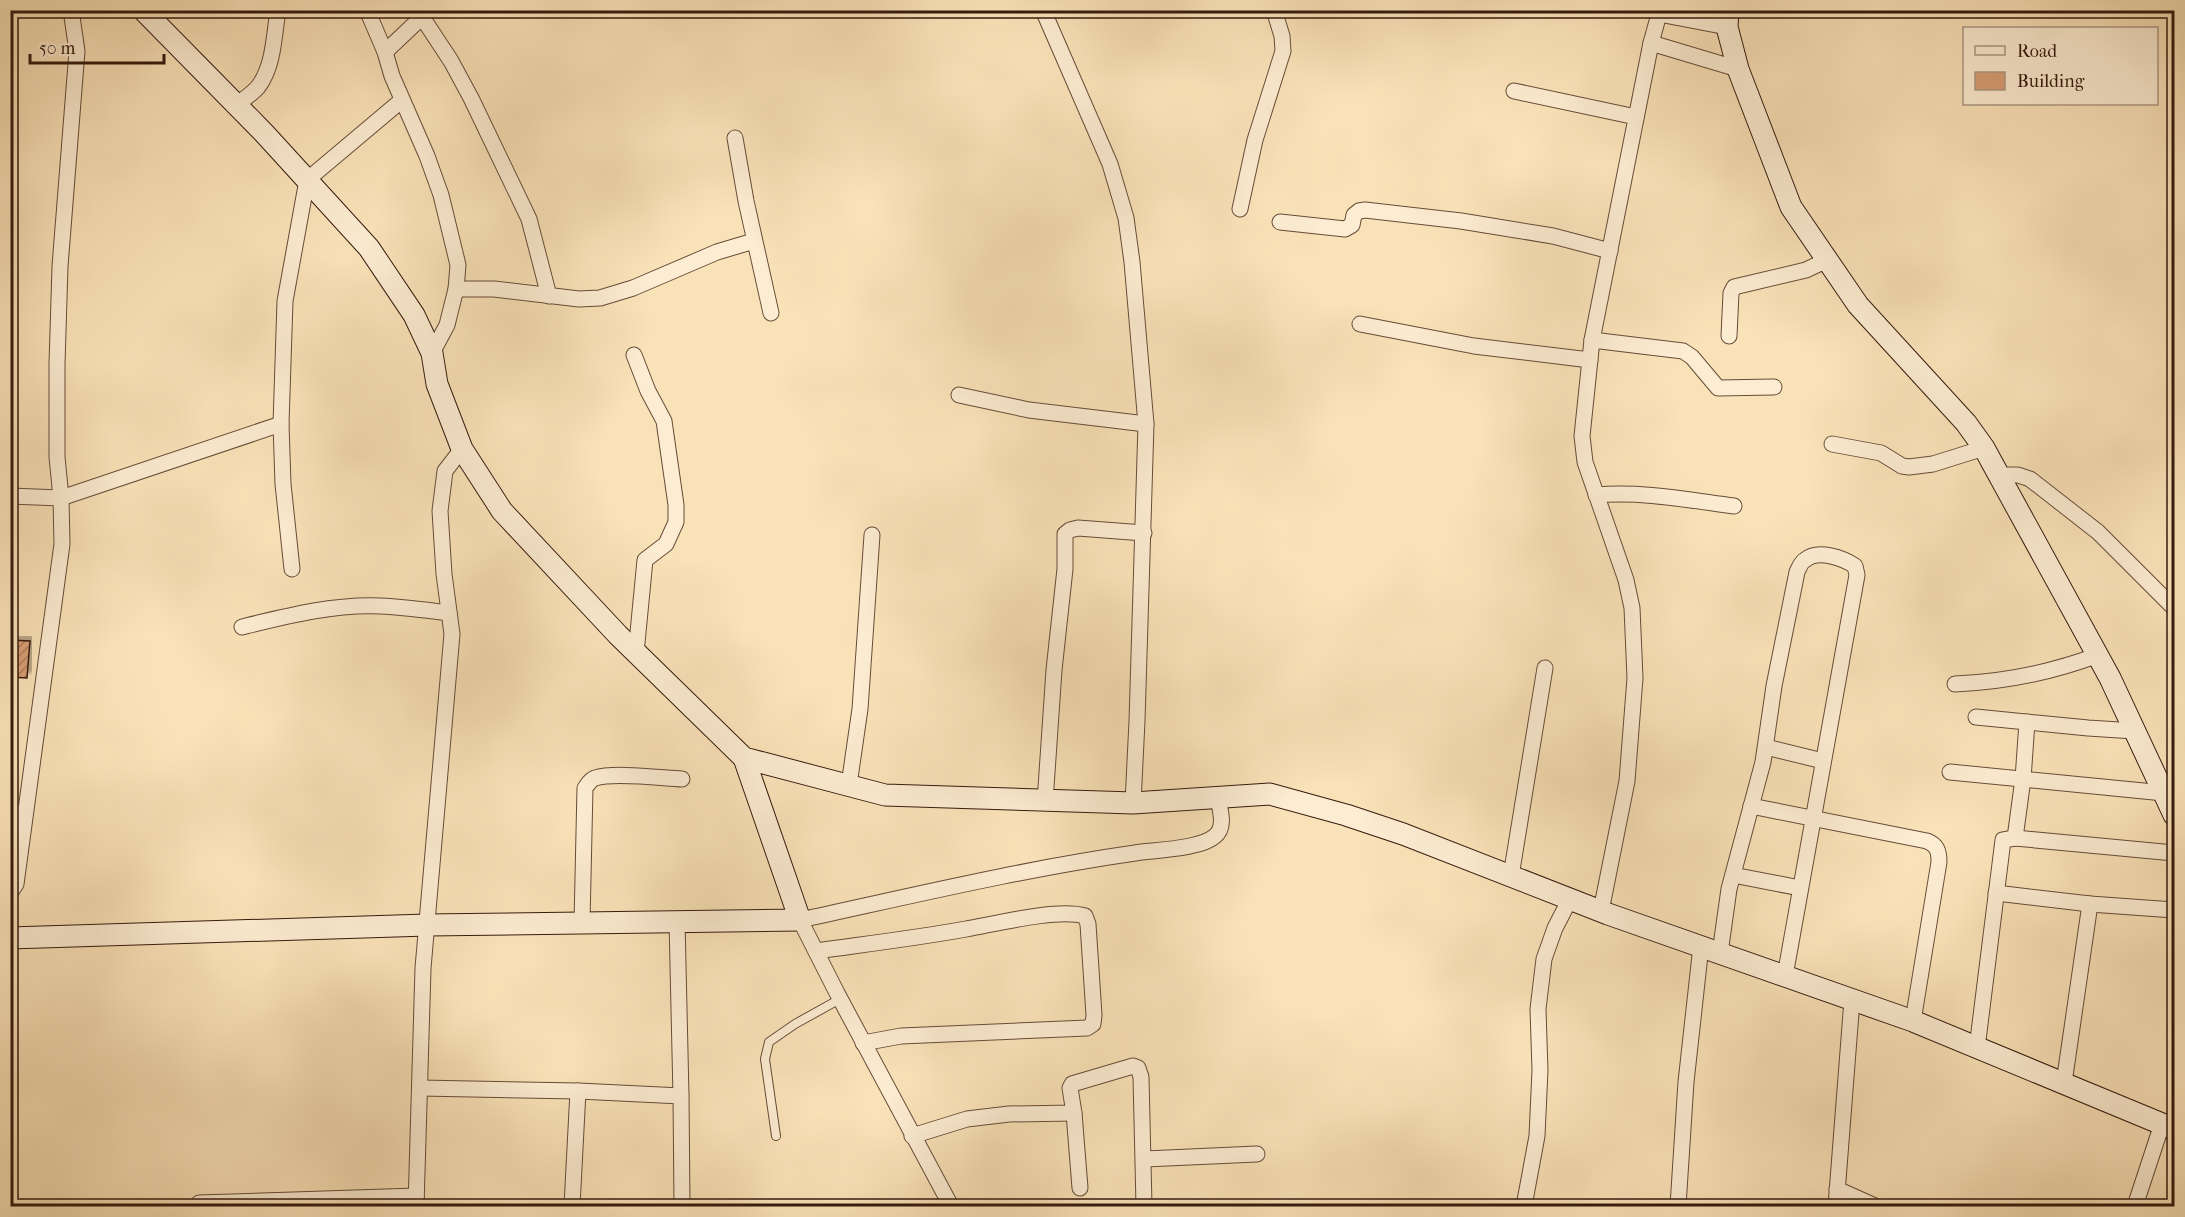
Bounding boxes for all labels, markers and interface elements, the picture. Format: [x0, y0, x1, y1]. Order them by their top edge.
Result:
scale bar [30, 27, 164, 65]
legend [1963, 27, 2158, 105]
text: 50 m [39, 38, 76, 59]
text: Road [2017, 41, 2057, 62]
text: Building [2017, 71, 2085, 92]

